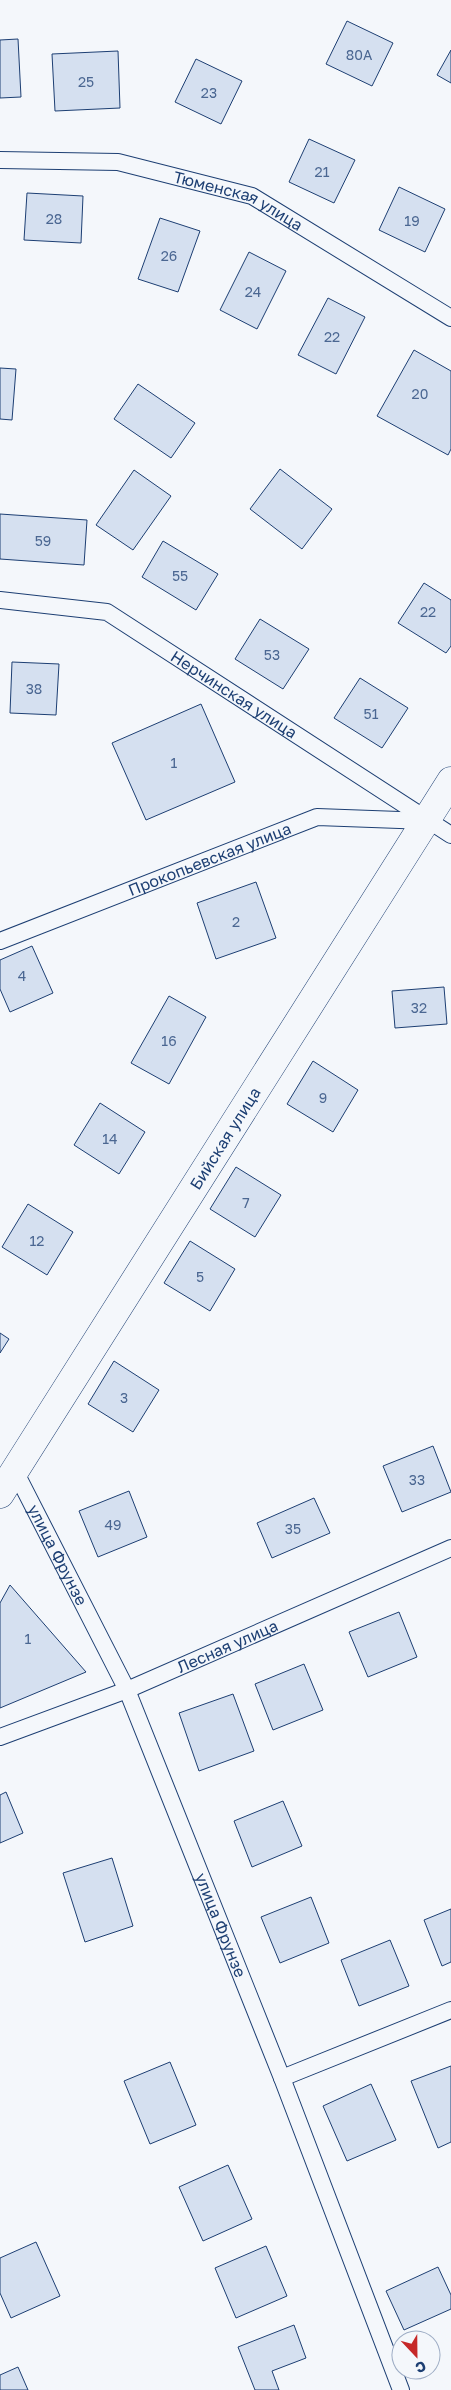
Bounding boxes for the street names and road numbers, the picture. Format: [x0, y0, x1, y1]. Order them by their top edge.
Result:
street label: Тюменская улица [172, 167, 307, 235]
street label: Нерчинская улица [167, 646, 301, 743]
street label: Прокопьевская улица [125, 818, 294, 900]
street label: Бийская улица [185, 1083, 265, 1193]
street label: улица Фрунзе [24, 1501, 92, 1609]
street label: Лесная улица [174, 1615, 281, 1677]
street label: улица Фрунзе [191, 1870, 251, 1980]

